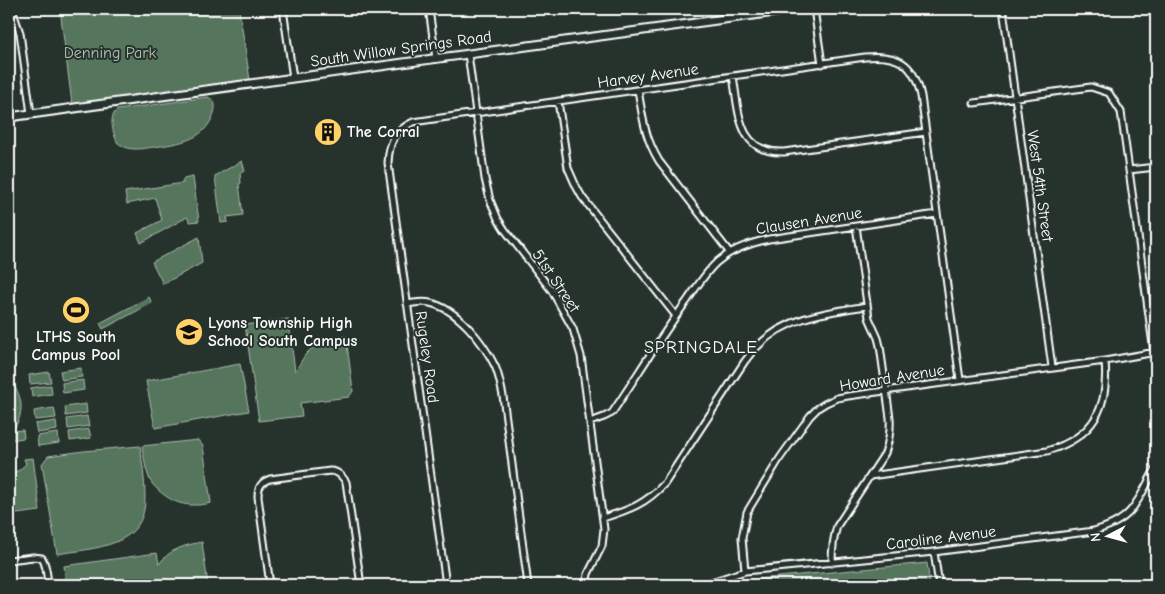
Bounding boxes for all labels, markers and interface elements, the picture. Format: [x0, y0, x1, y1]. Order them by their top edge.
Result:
street label: South Willow Springs Road [309, 27, 493, 71]
park label: Denning Park [64, 44, 157, 62]
street label: Harvey Avenue [596, 60, 700, 92]
building icon: The Corral [313, 117, 343, 147]
place label: The Corral [347, 123, 420, 141]
street label: West 54th Street [1023, 129, 1057, 243]
street label: Clausen Avenue [755, 204, 863, 238]
street label: 51st Street [529, 246, 584, 316]
sports icon: LTHS South Campus Pool [61, 295, 91, 325]
street label: Rugeley Road [412, 310, 442, 404]
place label: Lyons Township High School South Campus [208, 314, 358, 350]
school or university icon: Lyons Township High School South Campus [174, 317, 204, 347]
place label: LTHS South Campus Pool [32, 328, 120, 364]
district label: SPRINGDALE [644, 337, 758, 358]
street label: Howard Avenue [838, 361, 946, 395]
north arrow [1082, 512, 1132, 562]
street label: Caroline Avenue [885, 522, 997, 554]
text: N [1087, 532, 1104, 543]

